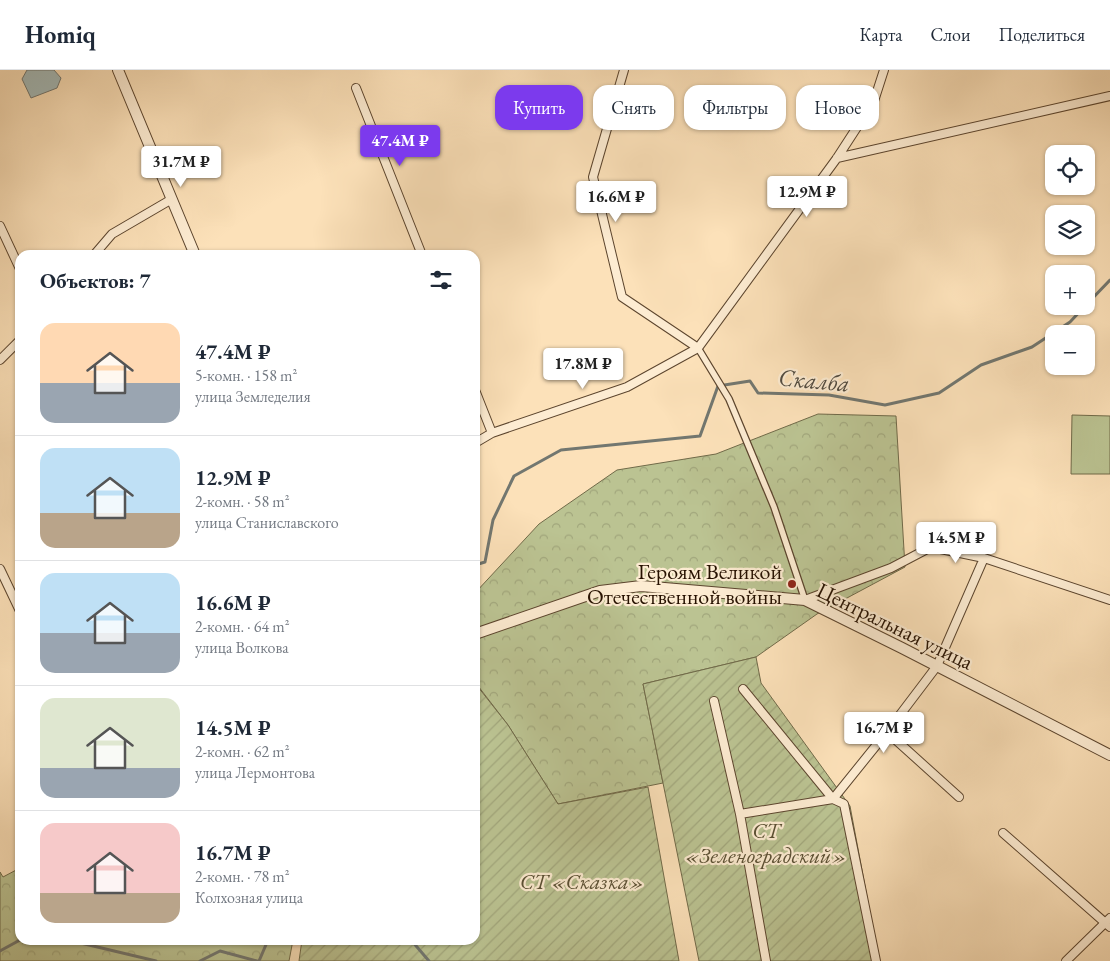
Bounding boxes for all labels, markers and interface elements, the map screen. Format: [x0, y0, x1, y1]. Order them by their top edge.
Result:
text: Homiq [25, 19, 96, 50]
text: Карта [860, 23, 903, 46]
text: Слои [931, 23, 970, 46]
text: Поделиться [998, 23, 1085, 46]
chip: Купить [495, 85, 583, 130]
chip: Снять [593, 85, 674, 130]
chip: Фильтры [684, 85, 786, 130]
chip: Новое [796, 85, 879, 130]
pin: 47.4M ₽ [354, 124, 446, 167]
text: 47.4M ₽ [371, 130, 429, 151]
map controls [1045, 145, 1095, 375]
button: locate [1045, 145, 1095, 195]
pin: 31.7M ₽ [135, 146, 227, 188]
text: 31.7M ₽ [152, 151, 210, 172]
pin: 12.9M ₽ [761, 176, 853, 218]
pin: 16.6M ₽ [570, 180, 662, 223]
text: 12.9M ₽ [778, 181, 836, 202]
text: 16.6M ₽ [587, 186, 645, 207]
button: layers [1045, 205, 1095, 255]
button: + [1045, 265, 1095, 315]
icon: filters [427, 266, 455, 294]
text: Объектов: 7 [40, 267, 151, 294]
button: − [1045, 325, 1095, 375]
text: 47.4M ₽ [195, 338, 271, 365]
icon: home [80, 343, 140, 403]
pin: 17.8M ₽ [537, 348, 629, 390]
text: 17.8M ₽ [554, 353, 612, 374]
water label: Скалба [777, 361, 851, 399]
text: 5-комн. · 158 m² [195, 365, 297, 386]
text: улица Земледелия [195, 386, 311, 407]
text: 12.9M ₽ [195, 464, 271, 491]
icon: home [80, 468, 140, 528]
text: 2-комн. · 58 m² [195, 491, 290, 512]
text: улица Станиславского [195, 512, 339, 533]
pin: 14.5M ₽ [910, 522, 1002, 564]
text: 14.5M ₽ [927, 527, 985, 548]
place label: Героям Великой Отечественной войны [587, 557, 782, 611]
street label: Центральная улица [812, 576, 978, 677]
marker: Героям Великой Отечественной войны [786, 578, 798, 590]
text: 16.6M ₽ [195, 589, 271, 616]
icon: home [80, 593, 140, 653]
text: 2-комн. · 64 m² [195, 616, 290, 637]
text: улица Волкова [195, 637, 289, 658]
pin: 16.7M ₽ [838, 712, 930, 754]
text: 14.5M ₽ [195, 714, 271, 741]
text: 16.7M ₽ [855, 717, 913, 738]
icon: home [80, 718, 140, 778]
text: 2-комн. · 62 m² [195, 741, 290, 762]
text: улица Лермонтова [195, 762, 315, 783]
park label: СТ «Зеленоградский» [685, 816, 847, 870]
text: 16.7M ₽ [195, 839, 271, 866]
icon: home [80, 843, 140, 903]
text: 2-комн. · 78 m² [195, 866, 290, 887]
park label: СТ «Сказка» [520, 867, 644, 896]
text: Колхозная улица [195, 887, 303, 908]

